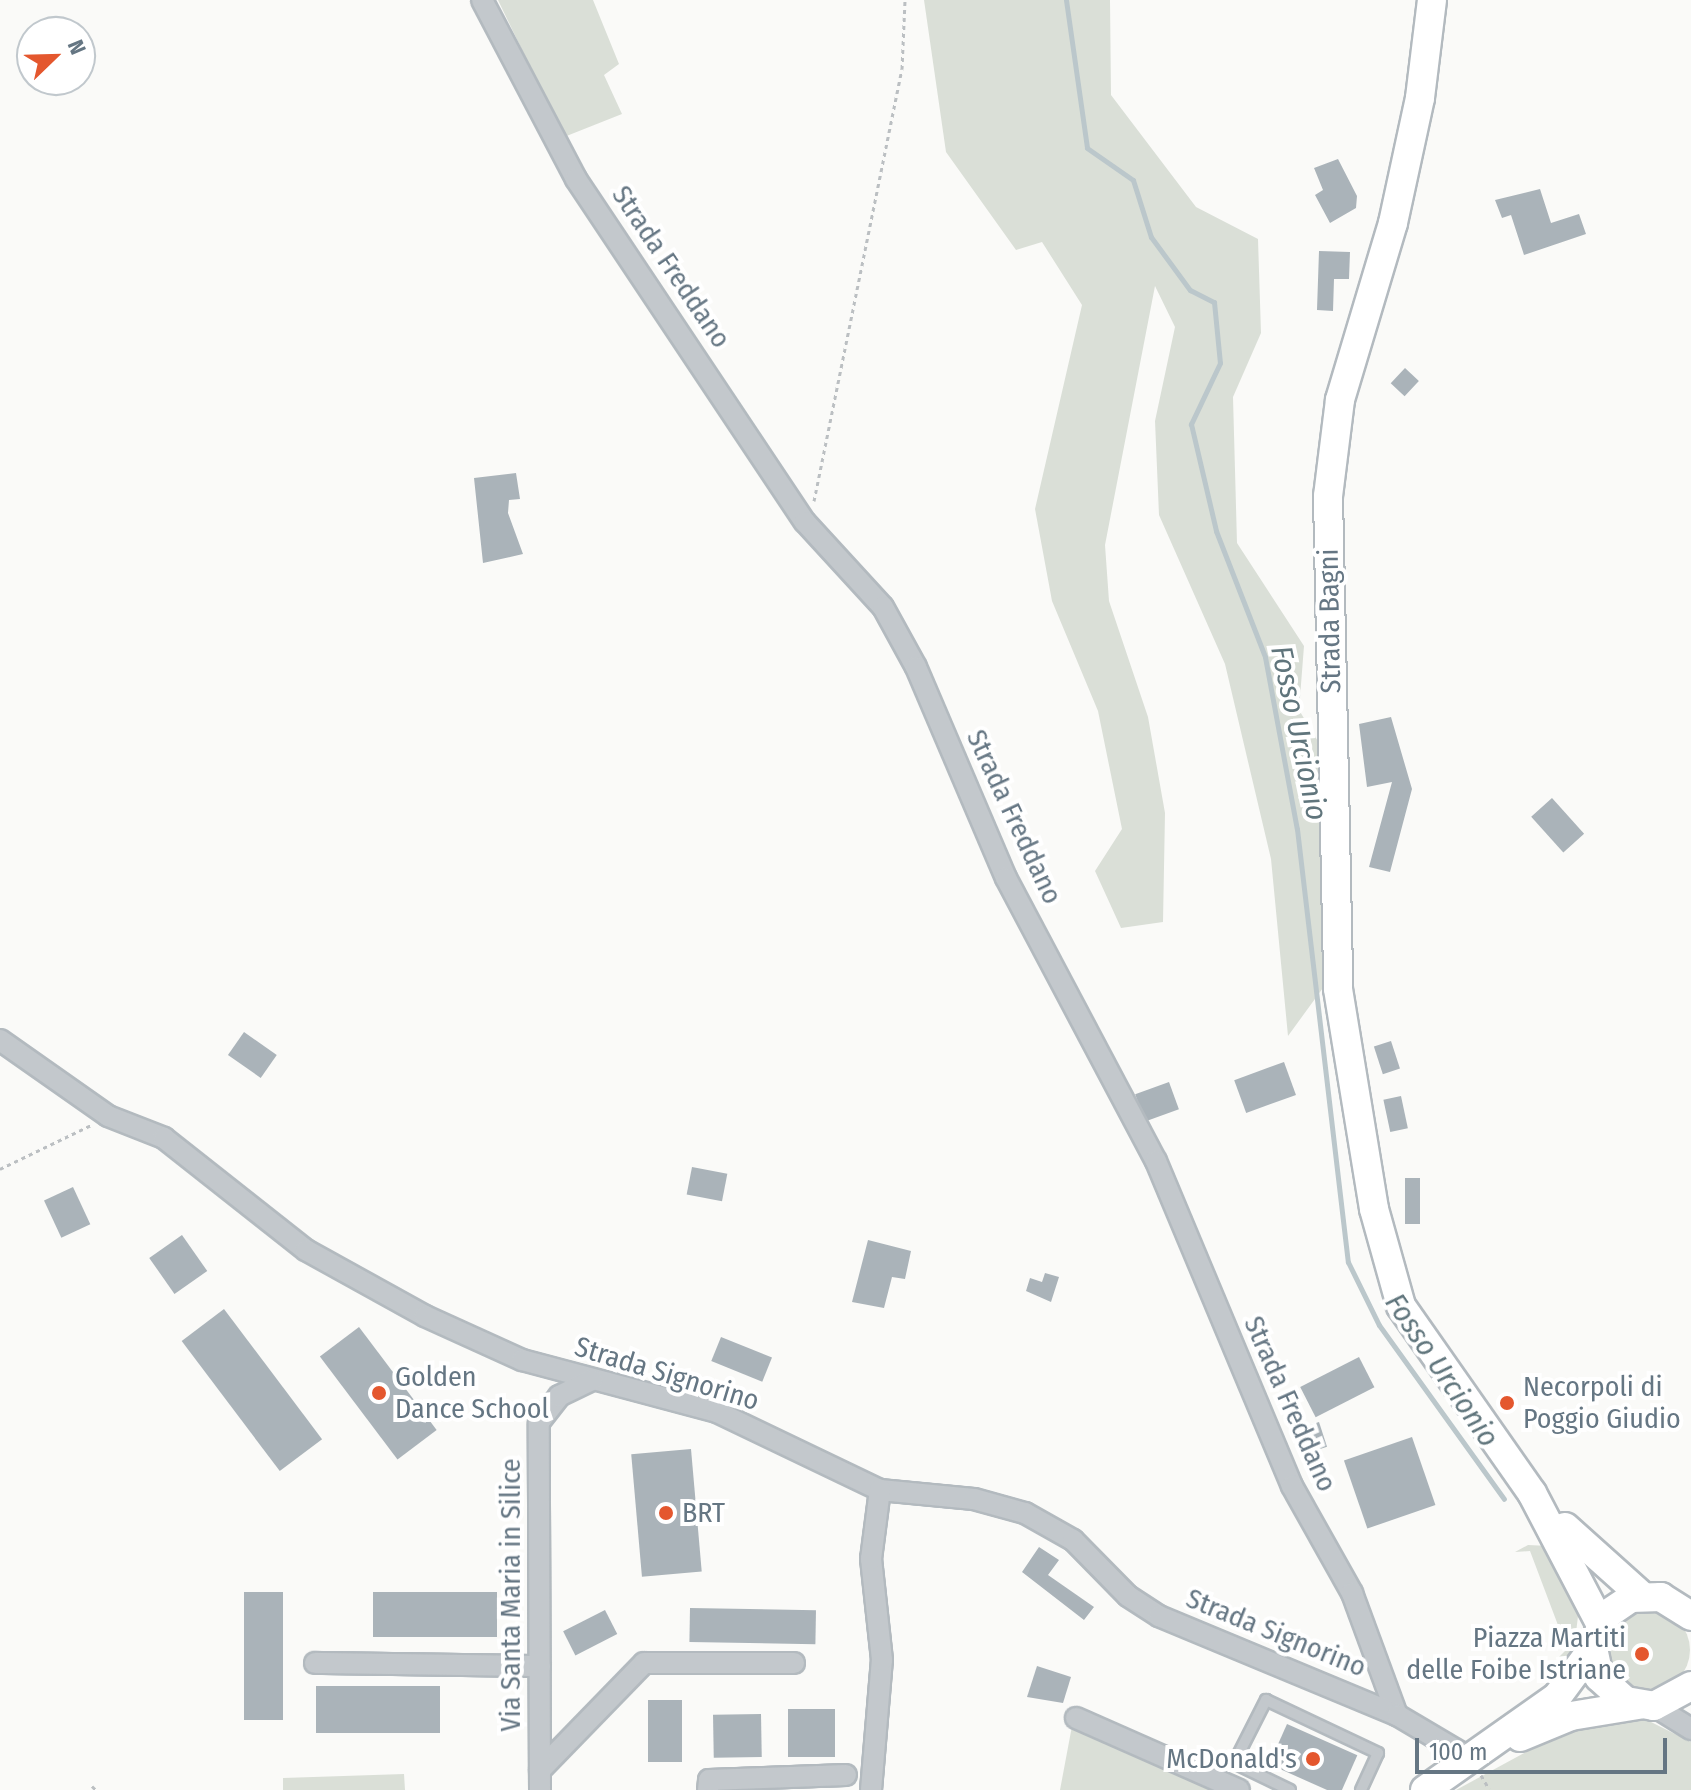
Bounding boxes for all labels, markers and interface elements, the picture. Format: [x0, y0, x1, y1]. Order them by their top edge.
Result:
north arrow [16, 16, 96, 96]
text: N [62, 36, 92, 59]
street label: Strada Freddano [604, 180, 738, 354]
street label: Strada Bagni [1312, 548, 1348, 694]
water label: Fosso Urcionio [1263, 642, 1335, 824]
street label: Strada Freddano [959, 725, 1069, 909]
water label: Fosso Urcionio [1377, 1286, 1507, 1454]
street label: Strada Freddano [1236, 1311, 1344, 1497]
street label: Strada Signorino [571, 1330, 763, 1418]
place label: Golden Dance School [395, 1360, 549, 1426]
place label: Necorpoli di Poggio Giudio [1523, 1370, 1681, 1436]
marker: Golden Dance School [370, 1384, 388, 1402]
marker: Necorpoli di Poggio Giudio [1498, 1394, 1516, 1412]
street label: Via Santa Maria in Silice [494, 1458, 528, 1732]
place label: BRT [682, 1496, 725, 1530]
marker: BRT [657, 1504, 675, 1522]
street label: Strada Signorino [1181, 1582, 1371, 1684]
place label: Piazza Martiti delle Foibe Istriane [1406, 1621, 1626, 1687]
marker: Piazza Martiti delle Foibe Istriane [1633, 1645, 1651, 1663]
scale bar [1419, 1722, 1671, 1772]
text: 100 m [1429, 1738, 1487, 1766]
place label: McDonald's [1166, 1742, 1297, 1776]
marker: McDonald's [1304, 1750, 1322, 1768]

